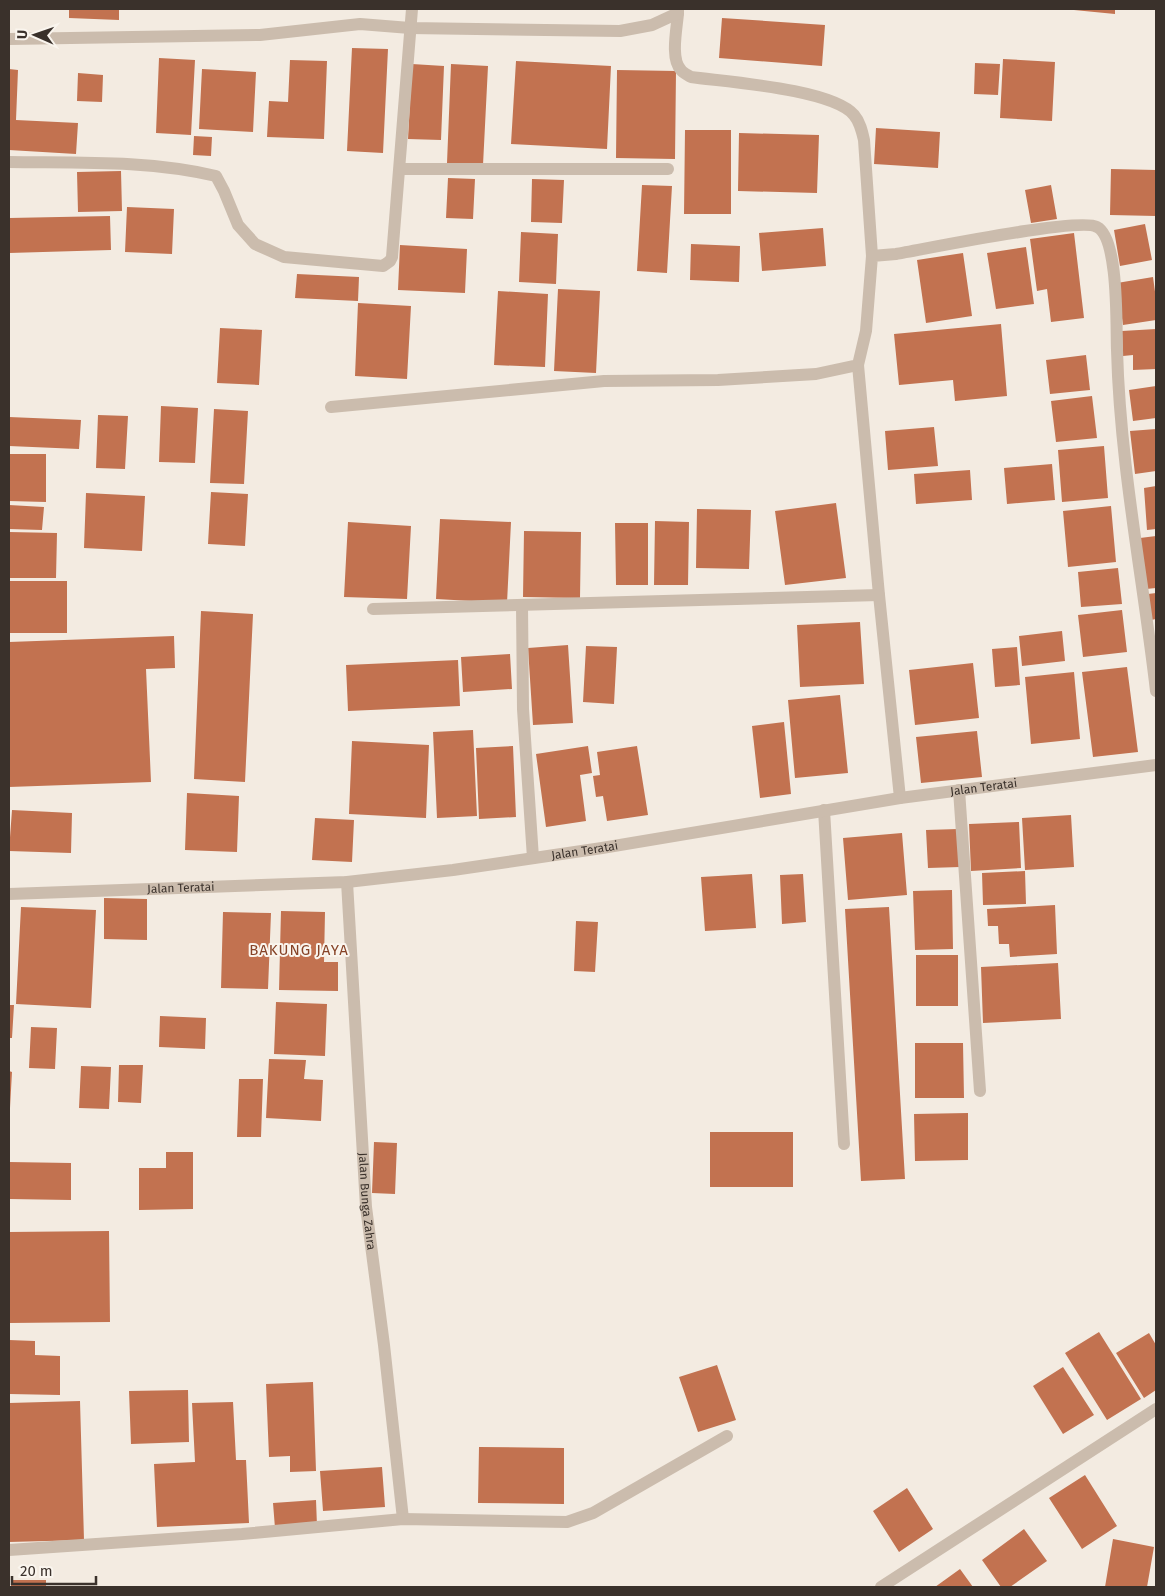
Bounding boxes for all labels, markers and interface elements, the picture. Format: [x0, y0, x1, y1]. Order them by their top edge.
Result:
north arrow [10, 10, 60, 60]
text: U [14, 30, 31, 39]
street label: Jalan Teratai [949, 776, 1018, 798]
street label: Jalan Teratai [550, 838, 619, 862]
street label: Jalan Teratai [147, 880, 215, 896]
district label: BAKUNG JAYA [249, 941, 349, 959]
street label: Jalan Bunga Zahra [356, 1152, 379, 1251]
scale bar [12, 1554, 96, 1586]
text: 20 m [20, 1562, 53, 1580]

